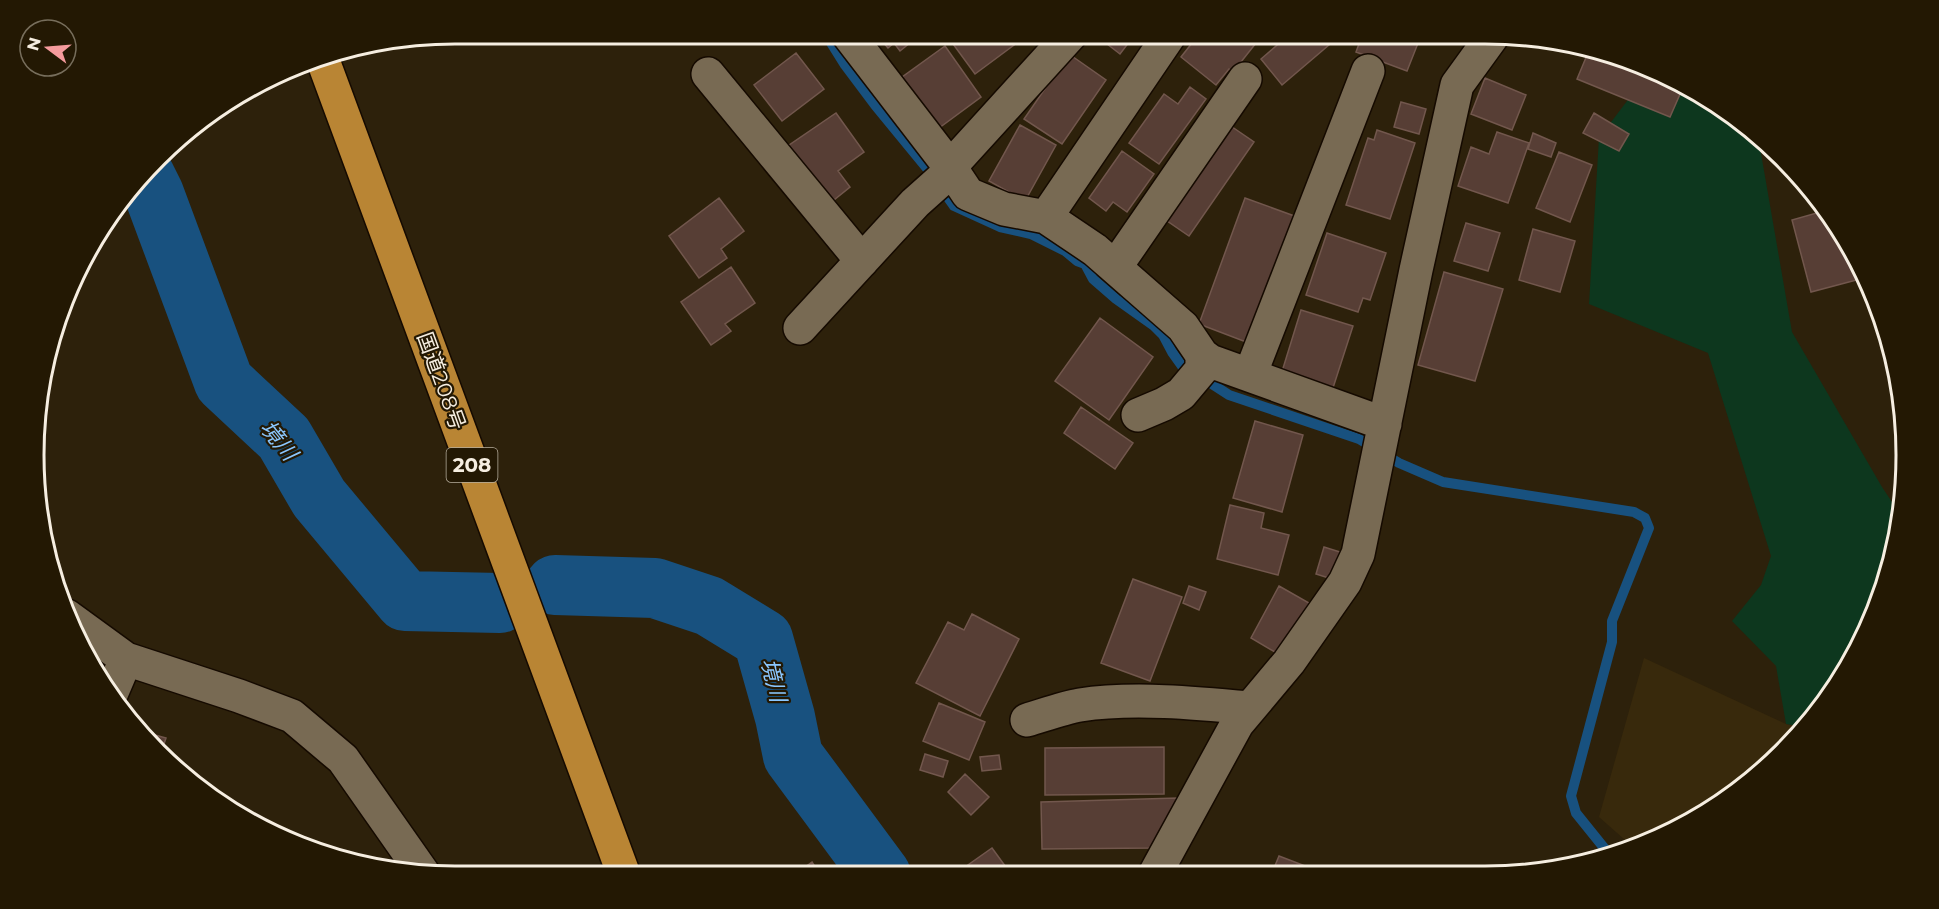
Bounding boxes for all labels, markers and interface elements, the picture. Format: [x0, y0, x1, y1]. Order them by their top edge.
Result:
north arrow [18, 18, 78, 78]
text: N [23, 35, 45, 53]
street label: 国道208号 [412, 329, 471, 433]
water label: 境川 [254, 415, 304, 467]
road number: 208 [446, 448, 498, 482]
water label: 境川 [755, 656, 792, 707]

